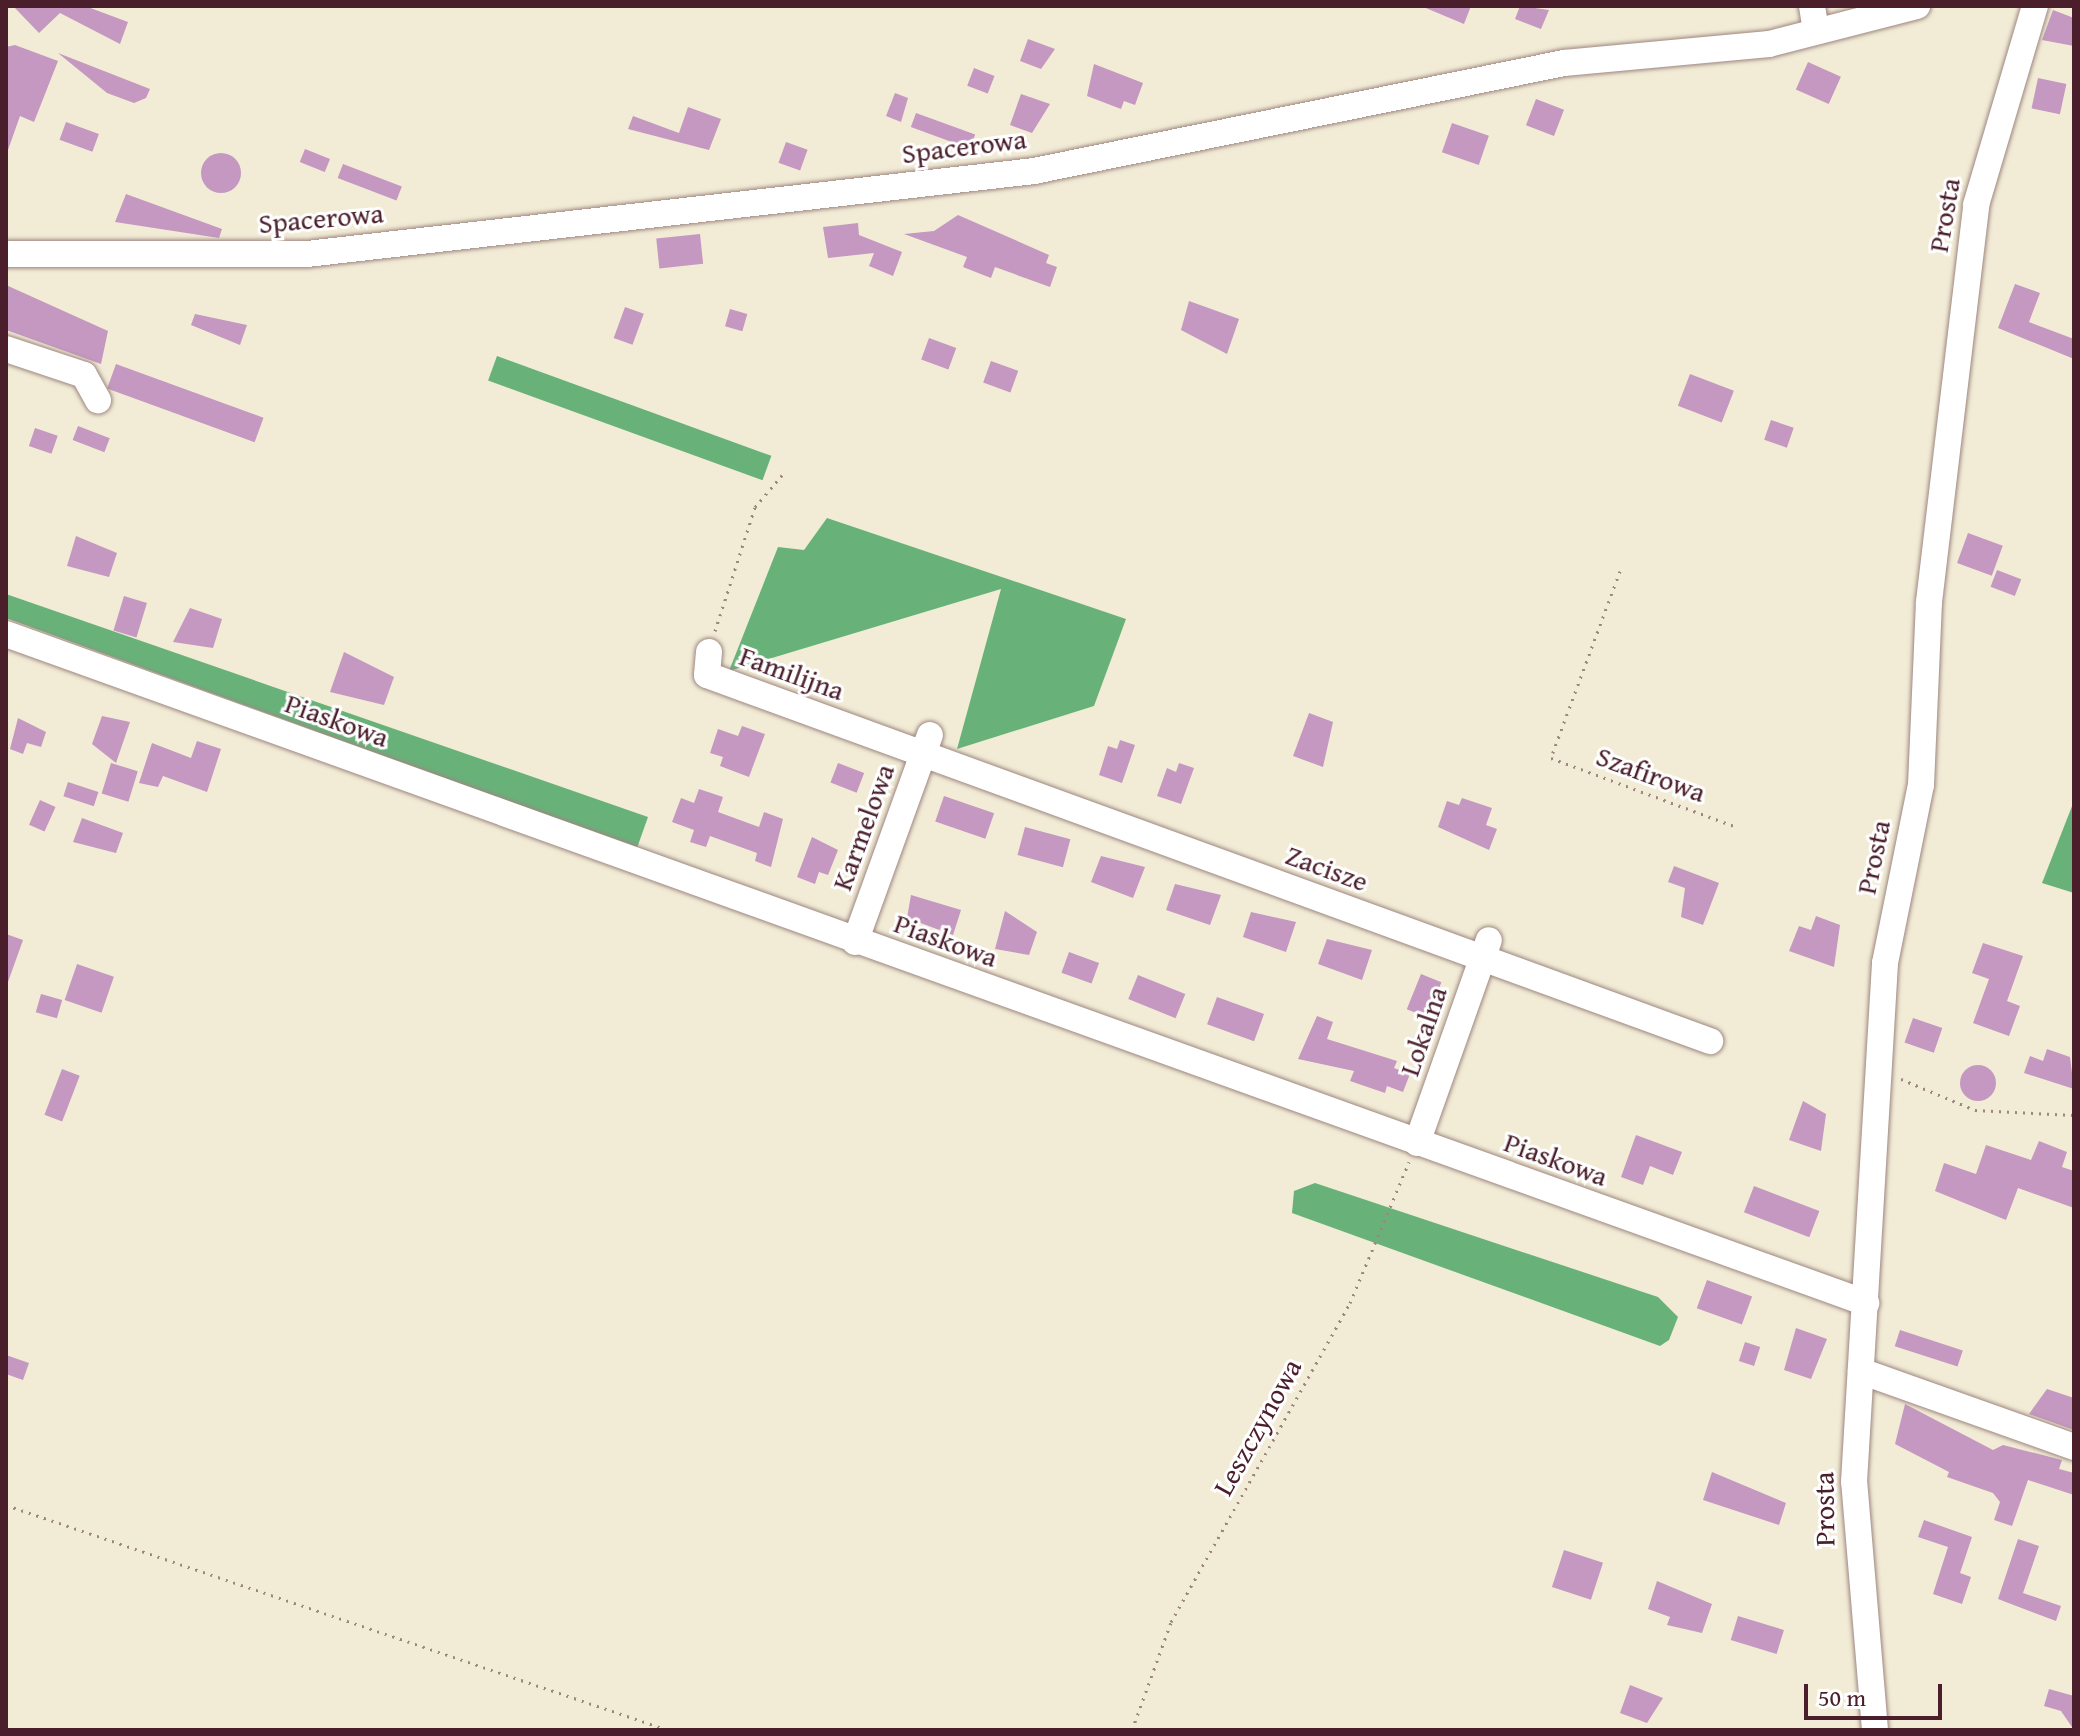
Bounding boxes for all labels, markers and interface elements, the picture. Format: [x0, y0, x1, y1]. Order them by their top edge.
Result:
street label: Spacerowa [900, 122, 1028, 170]
street label: Prosta [1921, 175, 1967, 255]
street label: Spacerowa [257, 196, 385, 240]
street label: Familijna [735, 639, 849, 707]
street label: Piaskowa [281, 686, 393, 754]
street label: Szafirowa [1592, 739, 1710, 809]
street label: Karmelowa [825, 759, 901, 895]
street label: Prosta [1849, 817, 1897, 897]
street label: Zacisze [1281, 838, 1373, 898]
street label: Piaskowa [890, 906, 1002, 974]
street label: Lokalna [1392, 982, 1454, 1080]
street label: Piaskowa [1500, 1125, 1612, 1193]
street label: Leszczynowa [1206, 1353, 1308, 1501]
street label: Prosta [1807, 1471, 1841, 1547]
scale bar [1808, 1668, 1946, 1718]
text: 50 m [1818, 1680, 1866, 1715]

